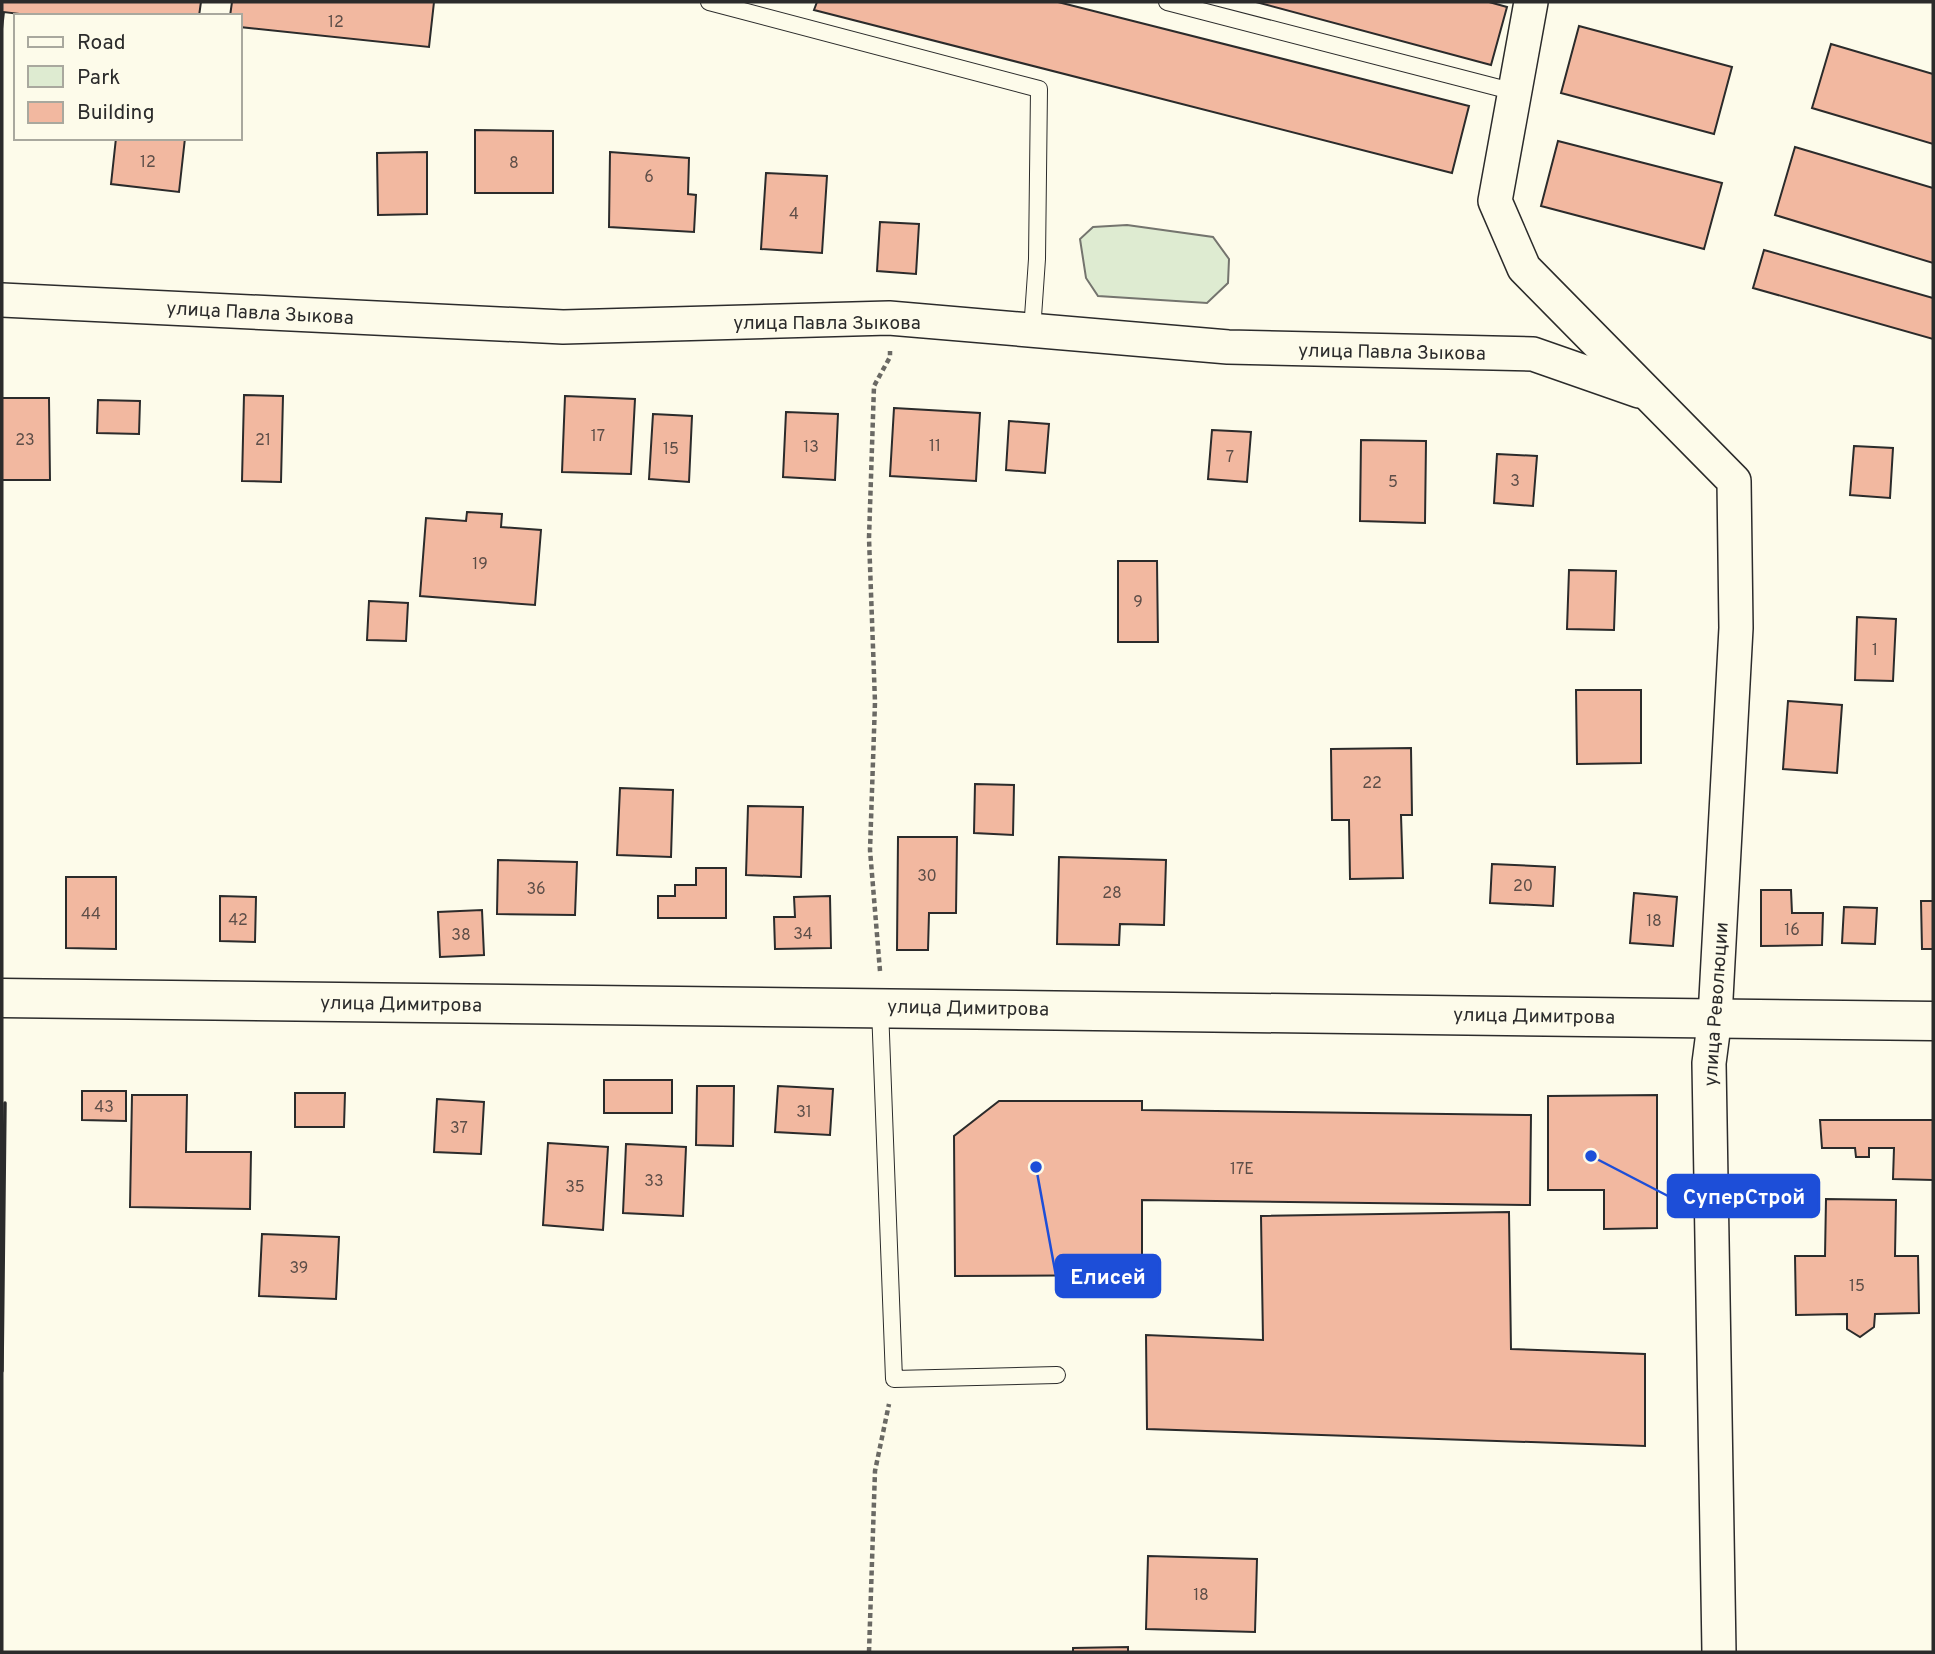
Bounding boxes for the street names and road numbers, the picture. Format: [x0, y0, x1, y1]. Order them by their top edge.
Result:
street label: улица Павла Зыкова [166, 297, 354, 331]
street label: улица Павла Зыкова [733, 312, 921, 336]
street label: улица Павла Зыкова [1298, 339, 1486, 367]
street label: улица Революции [1699, 921, 1735, 1087]
street label: улица Димитрова [320, 992, 482, 1018]
street label: улица Димитрова [887, 996, 1049, 1022]
street label: улица Димитрова [1453, 1004, 1615, 1030]

